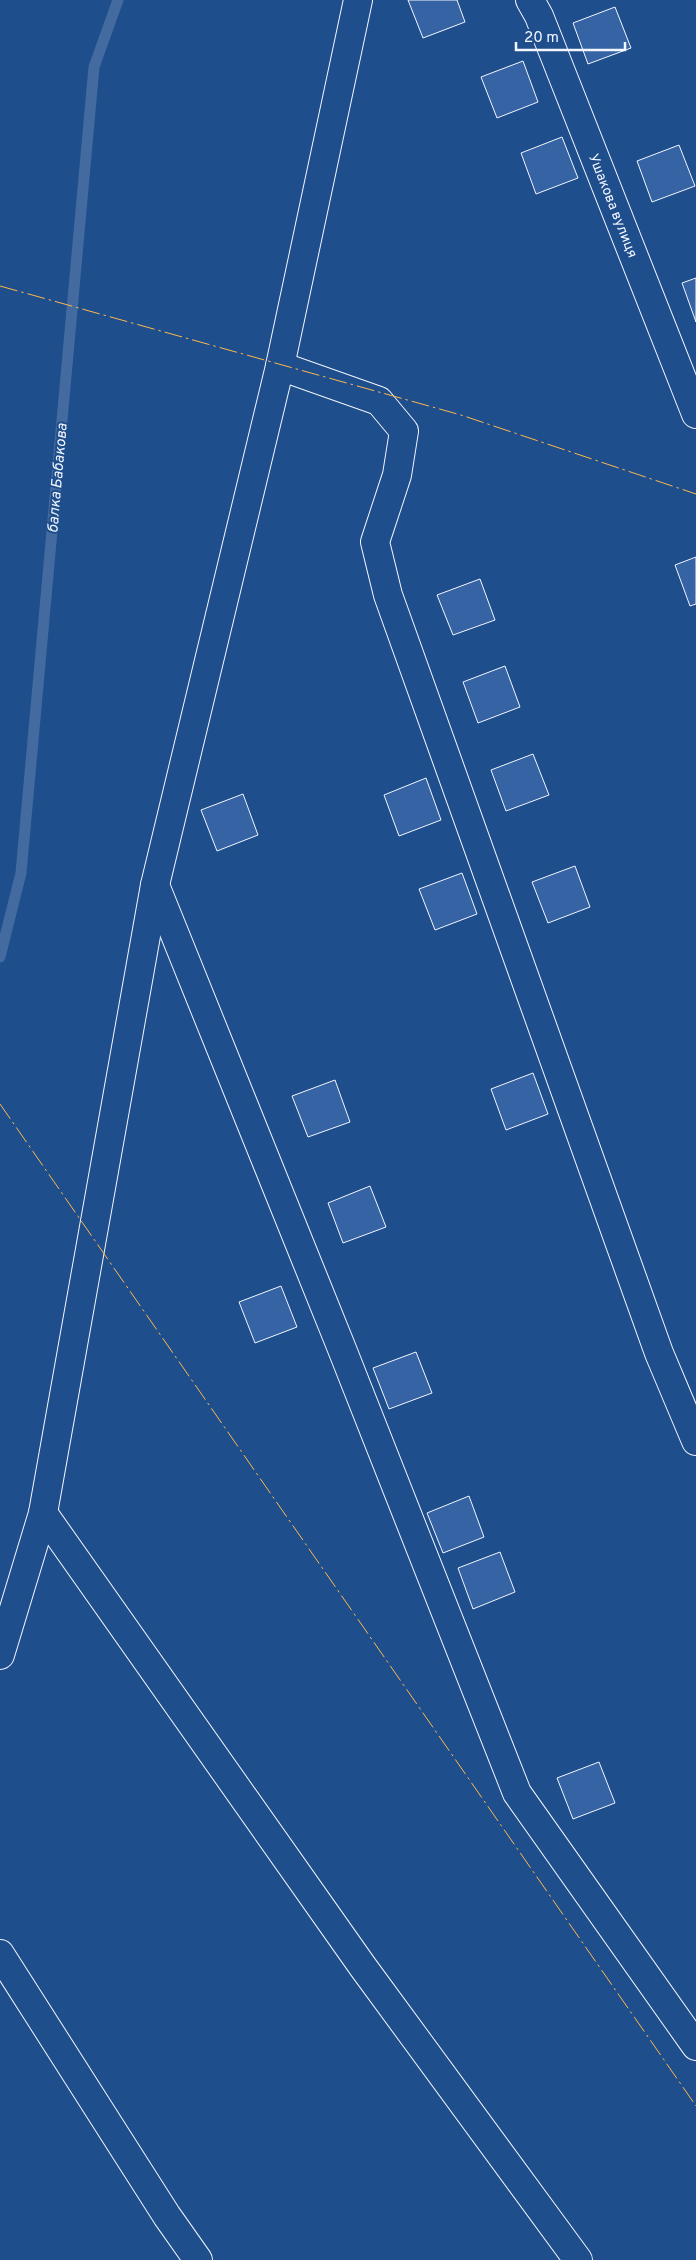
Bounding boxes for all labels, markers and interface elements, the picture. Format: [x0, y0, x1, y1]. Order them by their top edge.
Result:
scale bar [516, 20, 625, 52]
text: 20 m [524, 29, 559, 48]
street label: Ушакова вулиця [584, 152, 640, 260]
water label: балка Бабакова [44, 422, 73, 534]

